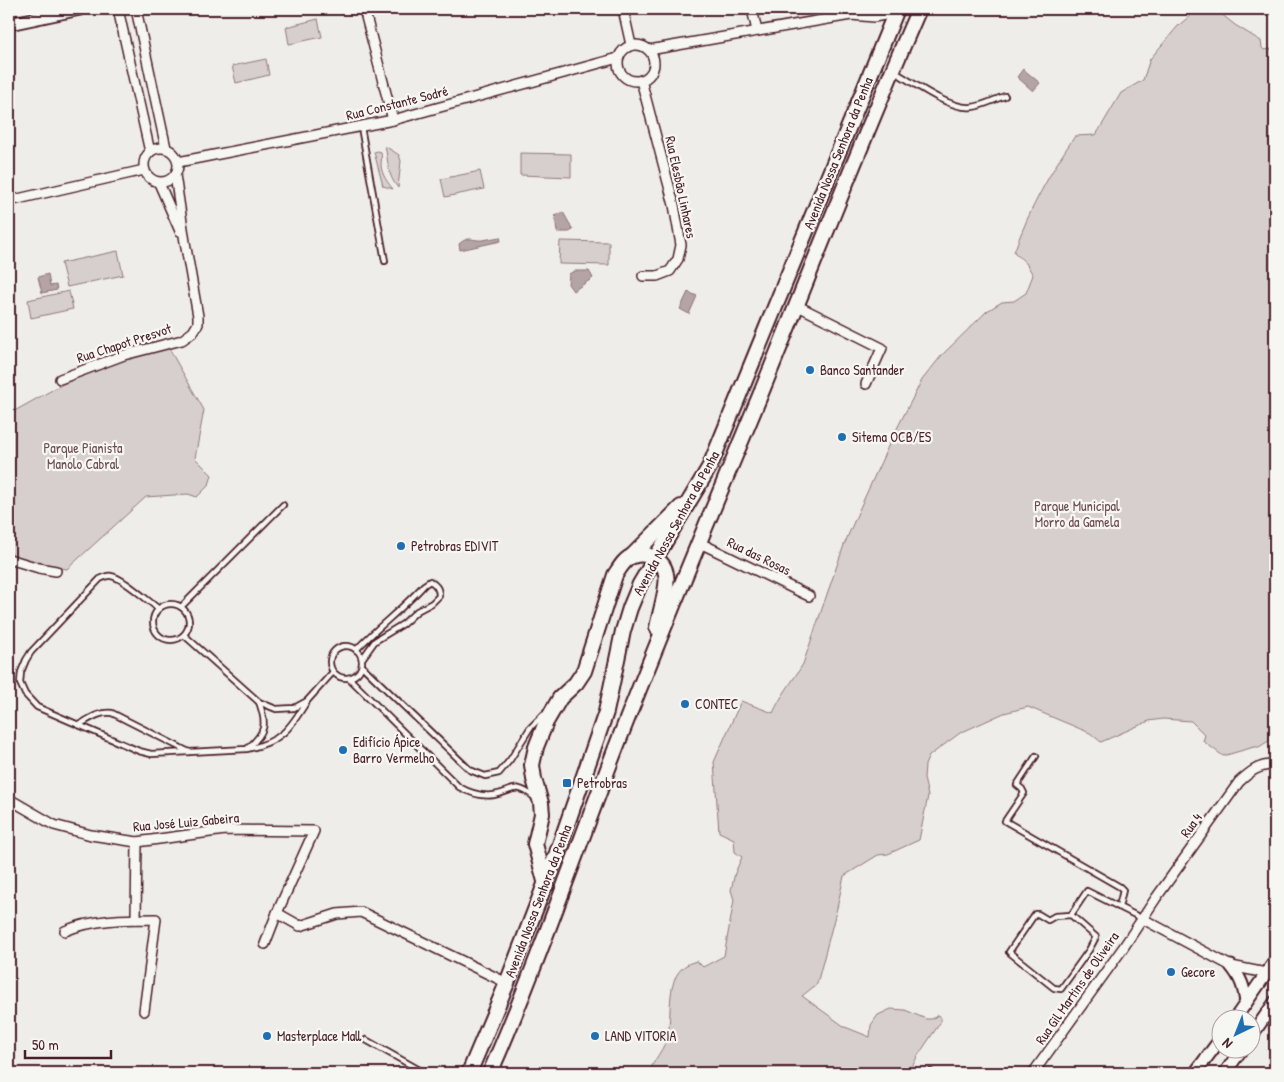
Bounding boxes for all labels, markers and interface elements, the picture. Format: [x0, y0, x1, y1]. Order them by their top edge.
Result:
street label: Avenida Nossa Senhora da Penha [798, 74, 877, 232]
street label: Rua Constante Sodré [344, 81, 450, 124]
street label: Rua Elesbão Linhares [661, 134, 702, 240]
street label: Rua Chapot Presvot [74, 318, 174, 368]
place label: Banco Santander [820, 360, 905, 379]
marker: Banco Santander [804, 364, 816, 376]
place label: Sitema OCB/ES [852, 427, 932, 446]
marker: Sitema OCB/ES [836, 431, 848, 443]
park label: Parque Pianista Manolo Cabral [43, 438, 123, 473]
street label: Avenida Nossa Senhora da Penha [628, 447, 723, 598]
park label: Parque Municipal Morro da Gamela [1034, 496, 1120, 531]
street label: Rua das Rosas [724, 532, 794, 579]
place label: Petrobras EDIVIT [411, 536, 499, 555]
marker: Petrobras EDIVIT [395, 540, 407, 552]
place label: CONTEC [695, 694, 739, 713]
marker: CONTEC [679, 698, 691, 710]
place label: Edifício Ápice Barro Vermelho [353, 732, 435, 767]
marker: Edifício Ápice Barro Vermelho [337, 744, 349, 756]
place label: Petrobras [577, 773, 627, 792]
marker: Petrobras [561, 777, 573, 789]
street label: Rua José Luiz Gabeira [132, 807, 240, 836]
street label: Rua 4 [1175, 809, 1206, 841]
street label: Avenida Nossa Senhora da Penha [500, 821, 576, 980]
street label: Rua Gil Martins de Oliveira [1030, 927, 1123, 1048]
place label: Gecore [1181, 962, 1216, 981]
marker: Gecore [1165, 966, 1177, 978]
north arrow [1212, 1010, 1262, 1060]
place label: Masterplace Mall [277, 1026, 362, 1046]
place label: LAND VITORIA [605, 1026, 676, 1045]
scale bar [25, 1027, 111, 1059]
marker: Masterplace Mall [261, 1030, 273, 1042]
marker: LAND VITORIA [589, 1030, 601, 1042]
text: 50 m [32, 1034, 59, 1055]
text: N [1217, 1034, 1236, 1053]

